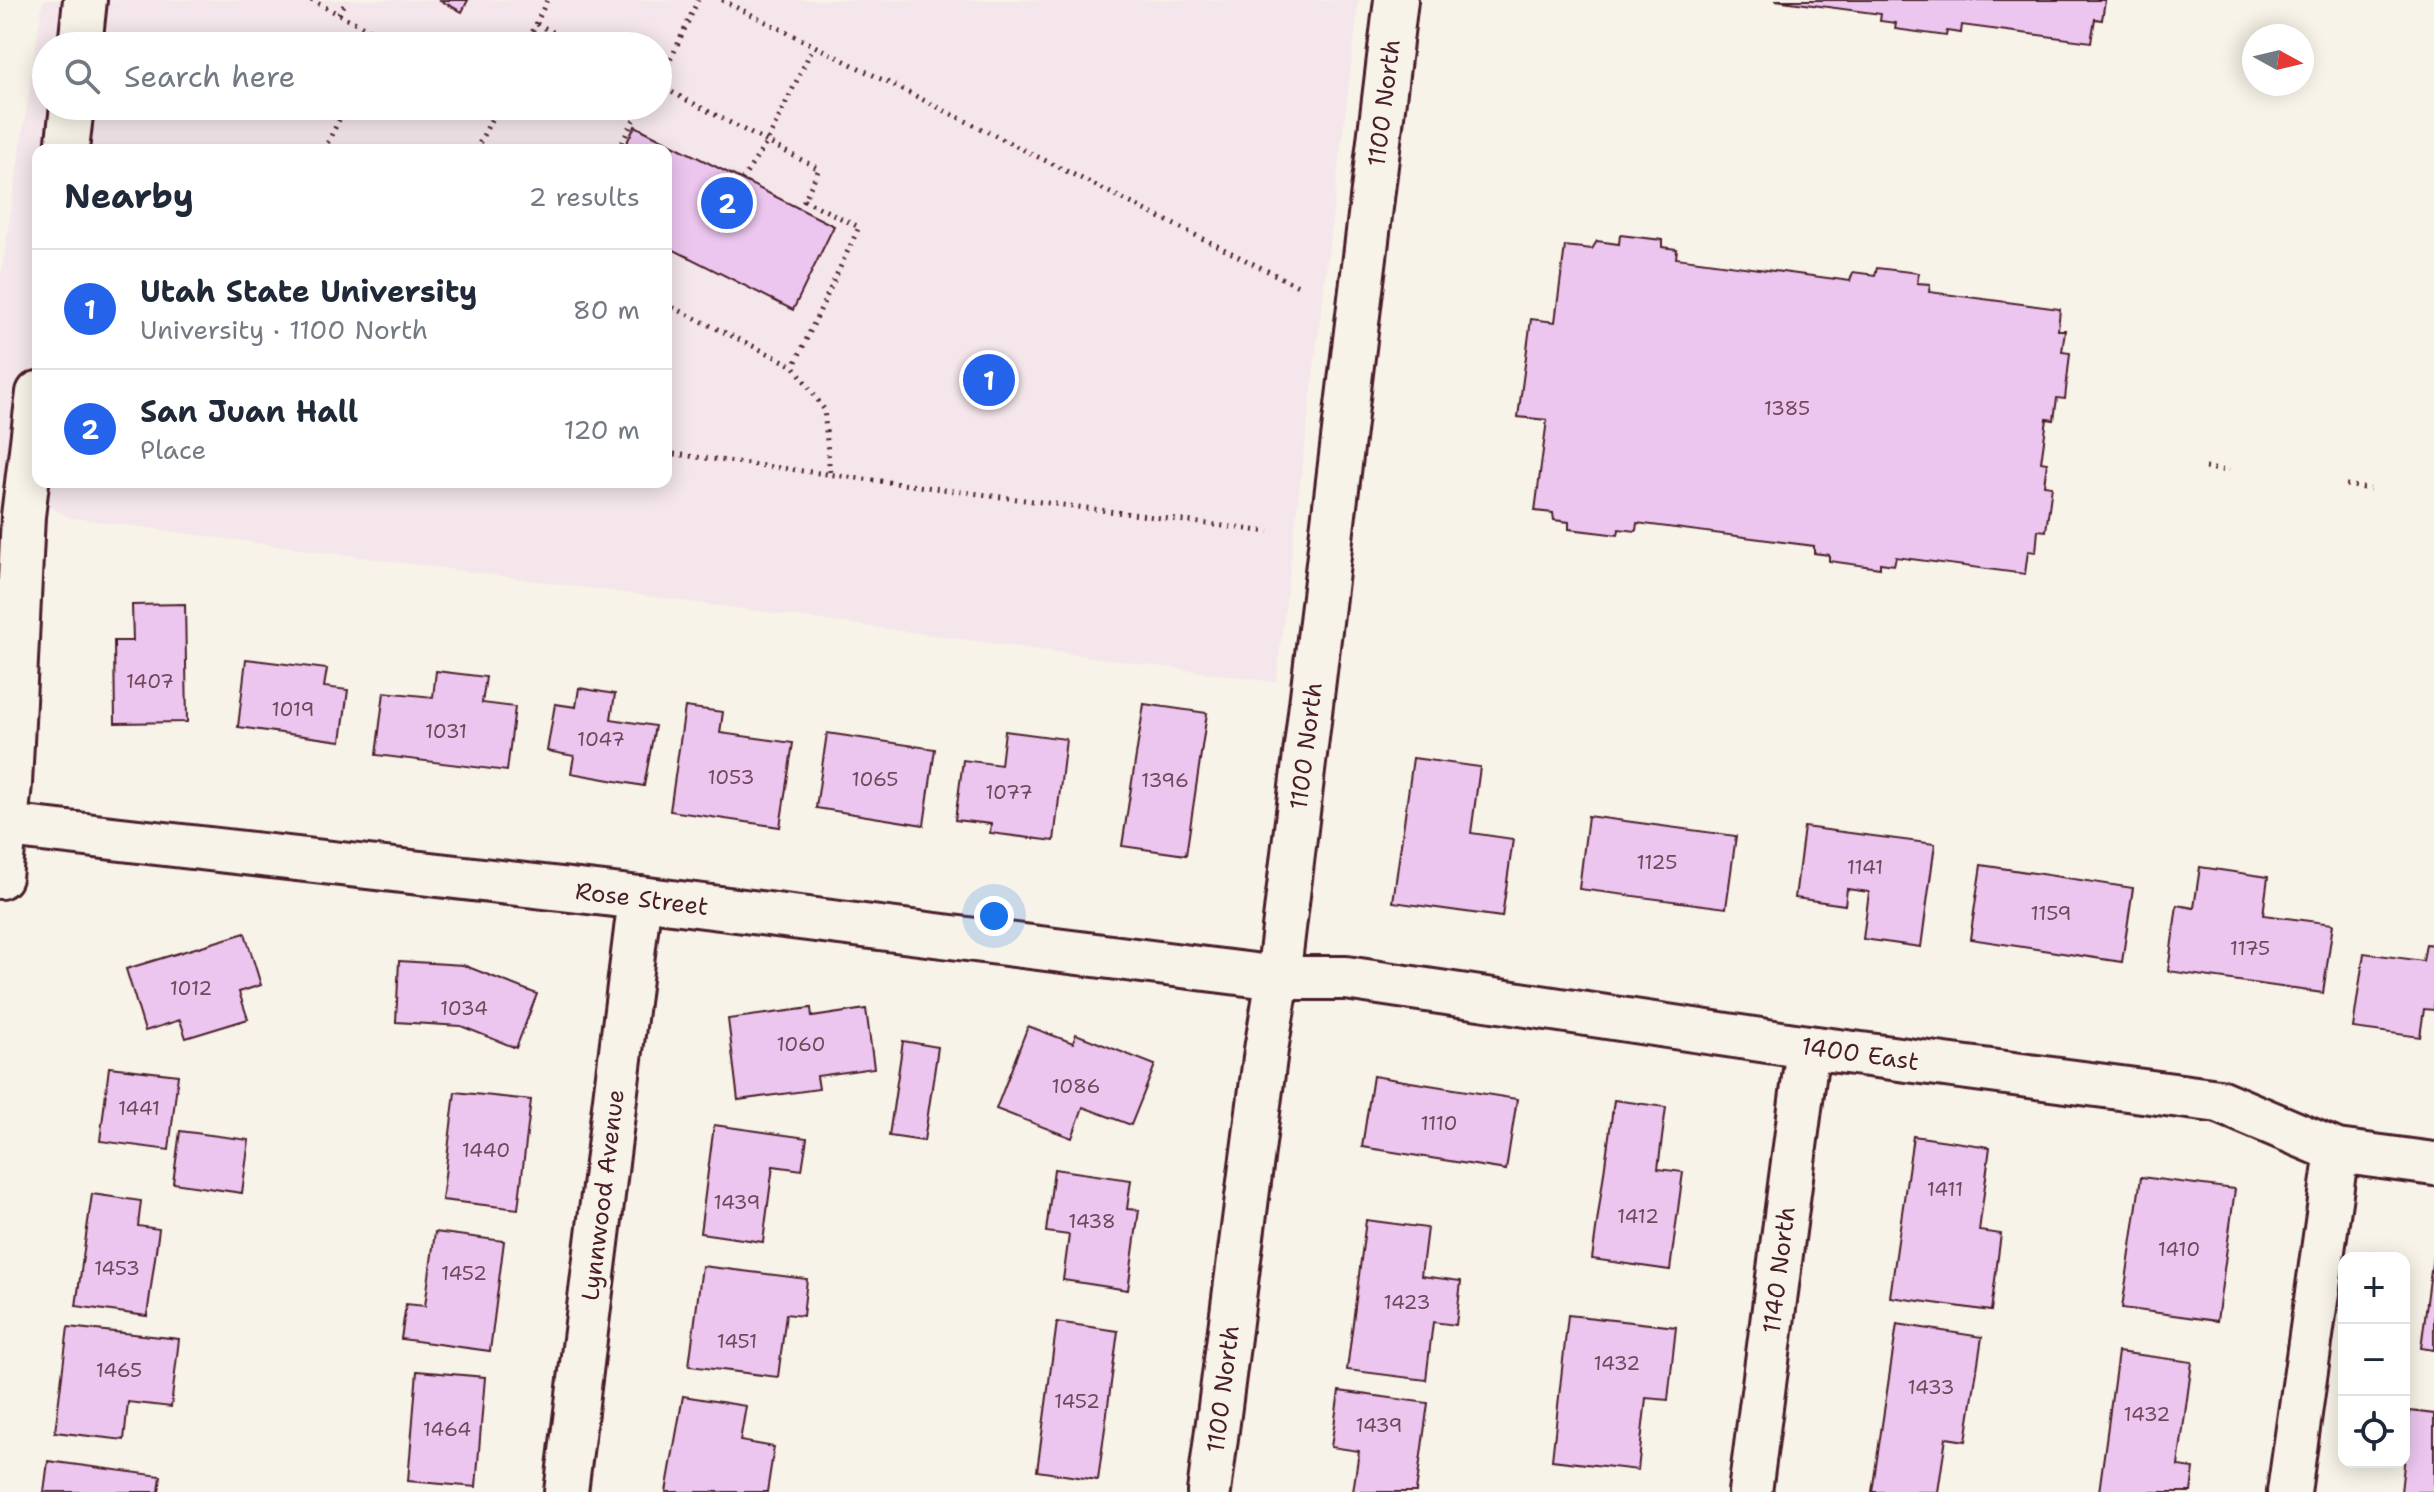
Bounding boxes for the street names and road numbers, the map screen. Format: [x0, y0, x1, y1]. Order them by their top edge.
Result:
street label: 1100 North [1360, 37, 1408, 169]
street label: 1100 North [1282, 680, 1330, 812]
street label: Rose Street [574, 875, 710, 923]
street label: 1400 East [1799, 1030, 1921, 1078]
street label: Lynnwood Avenue [574, 1088, 632, 1302]
street label: 1140 North [1755, 1205, 1803, 1335]
street label: 1100 North [1199, 1323, 1247, 1455]

